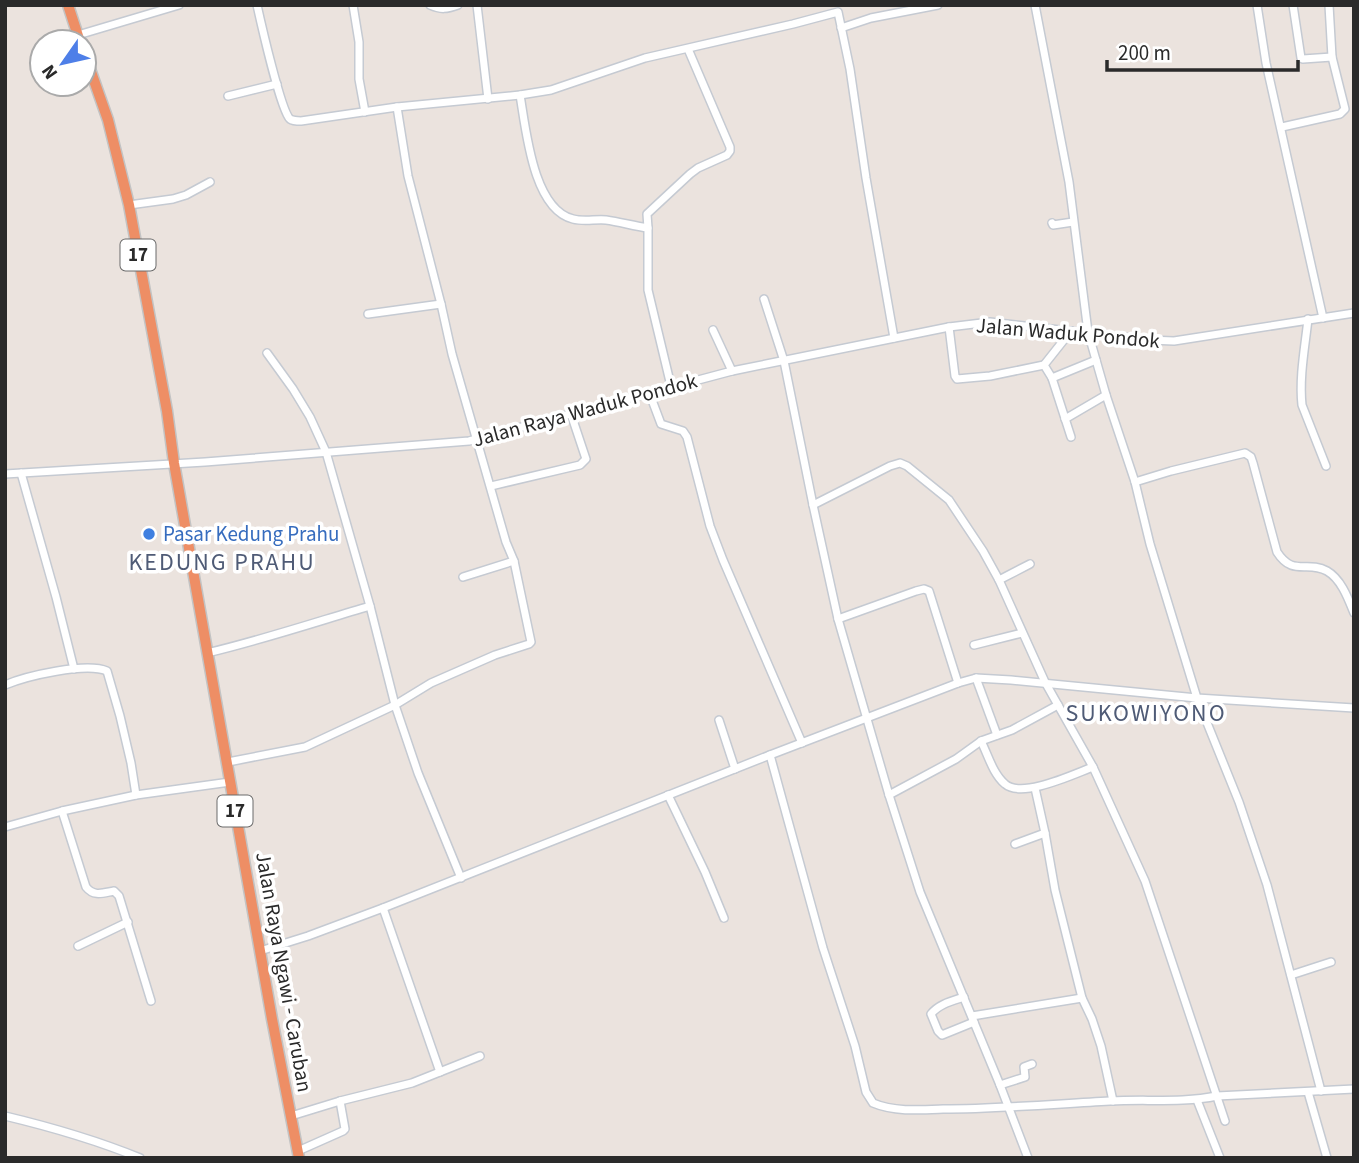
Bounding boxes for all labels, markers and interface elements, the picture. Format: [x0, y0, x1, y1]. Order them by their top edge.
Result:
north arrow [28, 28, 98, 98]
scale bar [1107, 28, 1298, 72]
text: 200 m [1118, 38, 1171, 68]
text: N [35, 59, 65, 84]
road number: 17 [120, 240, 156, 270]
street label: Jalan Waduk Pondok [975, 310, 1162, 356]
street label: Jalan Raya Waduk Pondok [470, 365, 701, 454]
place label: Pasar Kedung Prahu [163, 519, 339, 549]
marker: Pasar Kedung Prahu [141, 526, 157, 542]
district label: KEDUNG PRAHU [128, 545, 316, 580]
district label: SUKOWIYONO [1065, 696, 1227, 731]
road number: 17 [218, 796, 252, 826]
street label: Jalan Raya Ngawi - Caruban [248, 850, 320, 1094]

